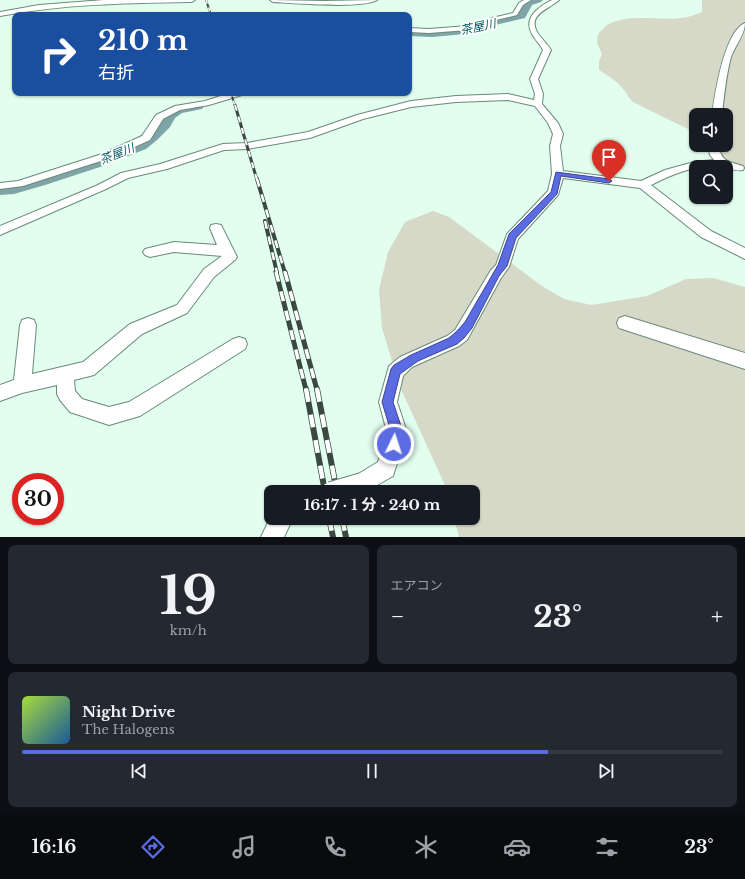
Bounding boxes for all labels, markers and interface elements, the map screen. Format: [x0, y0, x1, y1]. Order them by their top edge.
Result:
water label: 茶屋川 [459, 15, 499, 38]
text: 210 m [98, 23, 188, 58]
icon: right [32, 28, 84, 80]
text: 右折 [98, 62, 134, 84]
map controls [689, 108, 733, 204]
button: sound [689, 108, 733, 152]
water label: 茶屋川 [97, 139, 138, 167]
pin [592, 140, 626, 181]
icon: arrive [598, 146, 620, 168]
button: search [689, 160, 733, 204]
position arrow [373, 423, 415, 465]
speed limit sign: 30 [12, 473, 64, 525]
text: 16:17 · 1 分 · 240 m [304, 495, 440, 514]
text: 19 [159, 564, 217, 628]
text: エアコン [391, 577, 443, 594]
text: 23° [533, 598, 582, 635]
text: − [391, 603, 404, 630]
text: + [711, 603, 723, 630]
text: km/h [170, 622, 207, 639]
text: Night Drive [82, 702, 175, 721]
text: The Halogens [82, 721, 175, 738]
icon: previous [128, 760, 150, 782]
icon: pause [361, 760, 383, 782]
icon: next [595, 760, 617, 782]
icon: directions [139, 833, 167, 861]
icon: music [230, 833, 258, 861]
icon: phone [321, 833, 349, 861]
icon: climate [412, 833, 440, 861]
icon: car [503, 833, 531, 861]
icon: filters [593, 833, 621, 861]
text: 16:16 [31, 836, 76, 858]
text: 23° [684, 836, 713, 858]

